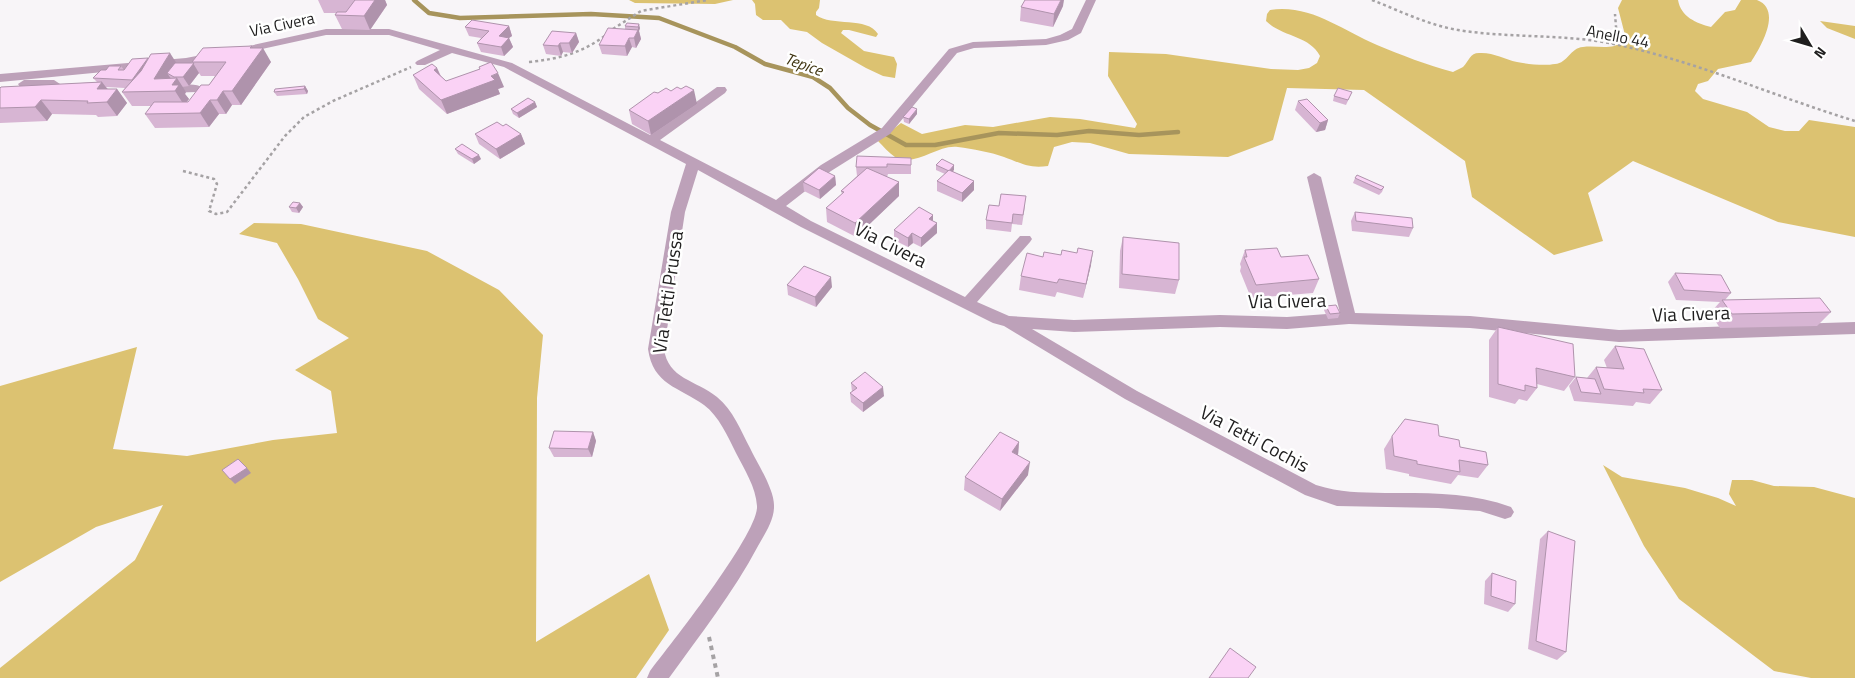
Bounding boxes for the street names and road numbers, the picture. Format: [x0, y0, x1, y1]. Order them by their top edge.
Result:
street label: Via Civera [247, 5, 317, 43]
street label: Anello 44 [1585, 18, 1651, 54]
street label: Via Civera [850, 213, 933, 275]
street label: Via Tetti Prussa [644, 228, 690, 355]
street label: Via Civera [1248, 285, 1327, 315]
street label: Via Civera [1651, 297, 1731, 329]
street label: Via Tetti Cochis [1195, 397, 1315, 479]

